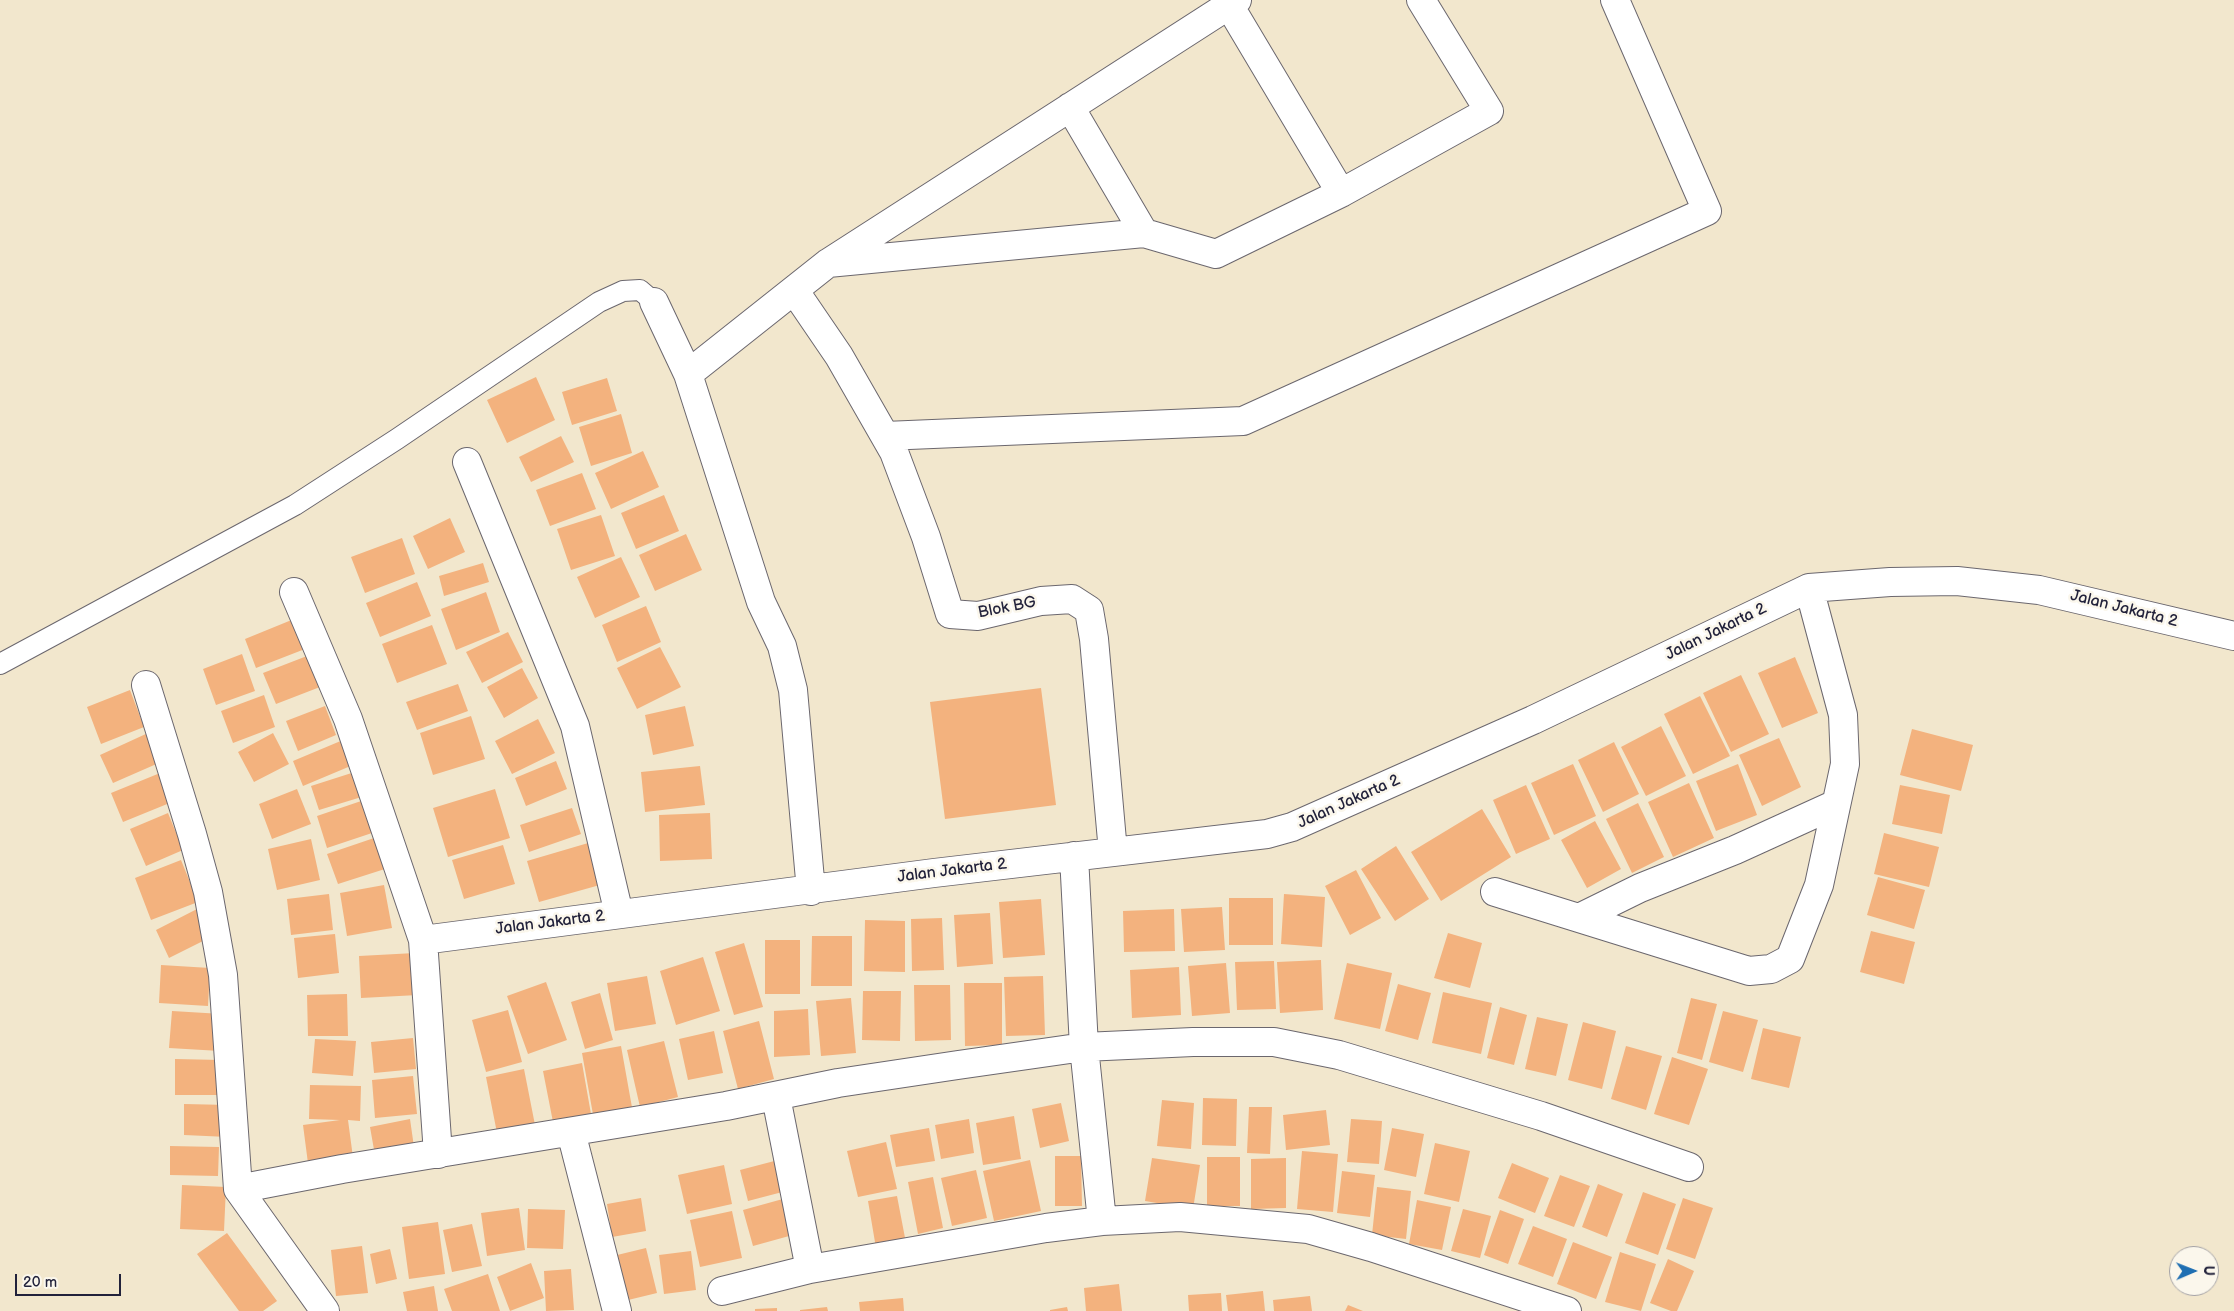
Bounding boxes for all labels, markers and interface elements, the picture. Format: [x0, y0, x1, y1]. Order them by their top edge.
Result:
street label: Jalan Jakarta 2 [2068, 586, 2180, 632]
street label: Blok BG [976, 593, 1038, 623]
street label: Jalan Jakarta 2 [1662, 599, 1770, 665]
street label: Jalan Jakarta 2 [1295, 771, 1403, 833]
street label: Jalan Jakarta 2 [896, 855, 1008, 887]
street label: Jalan Jakarta 2 [494, 907, 606, 939]
north arrow [2169, 1246, 2219, 1296]
scale bar [18, 1264, 124, 1296]
text: U [2200, 1266, 2217, 1276]
text: 20 m [23, 1273, 57, 1292]

